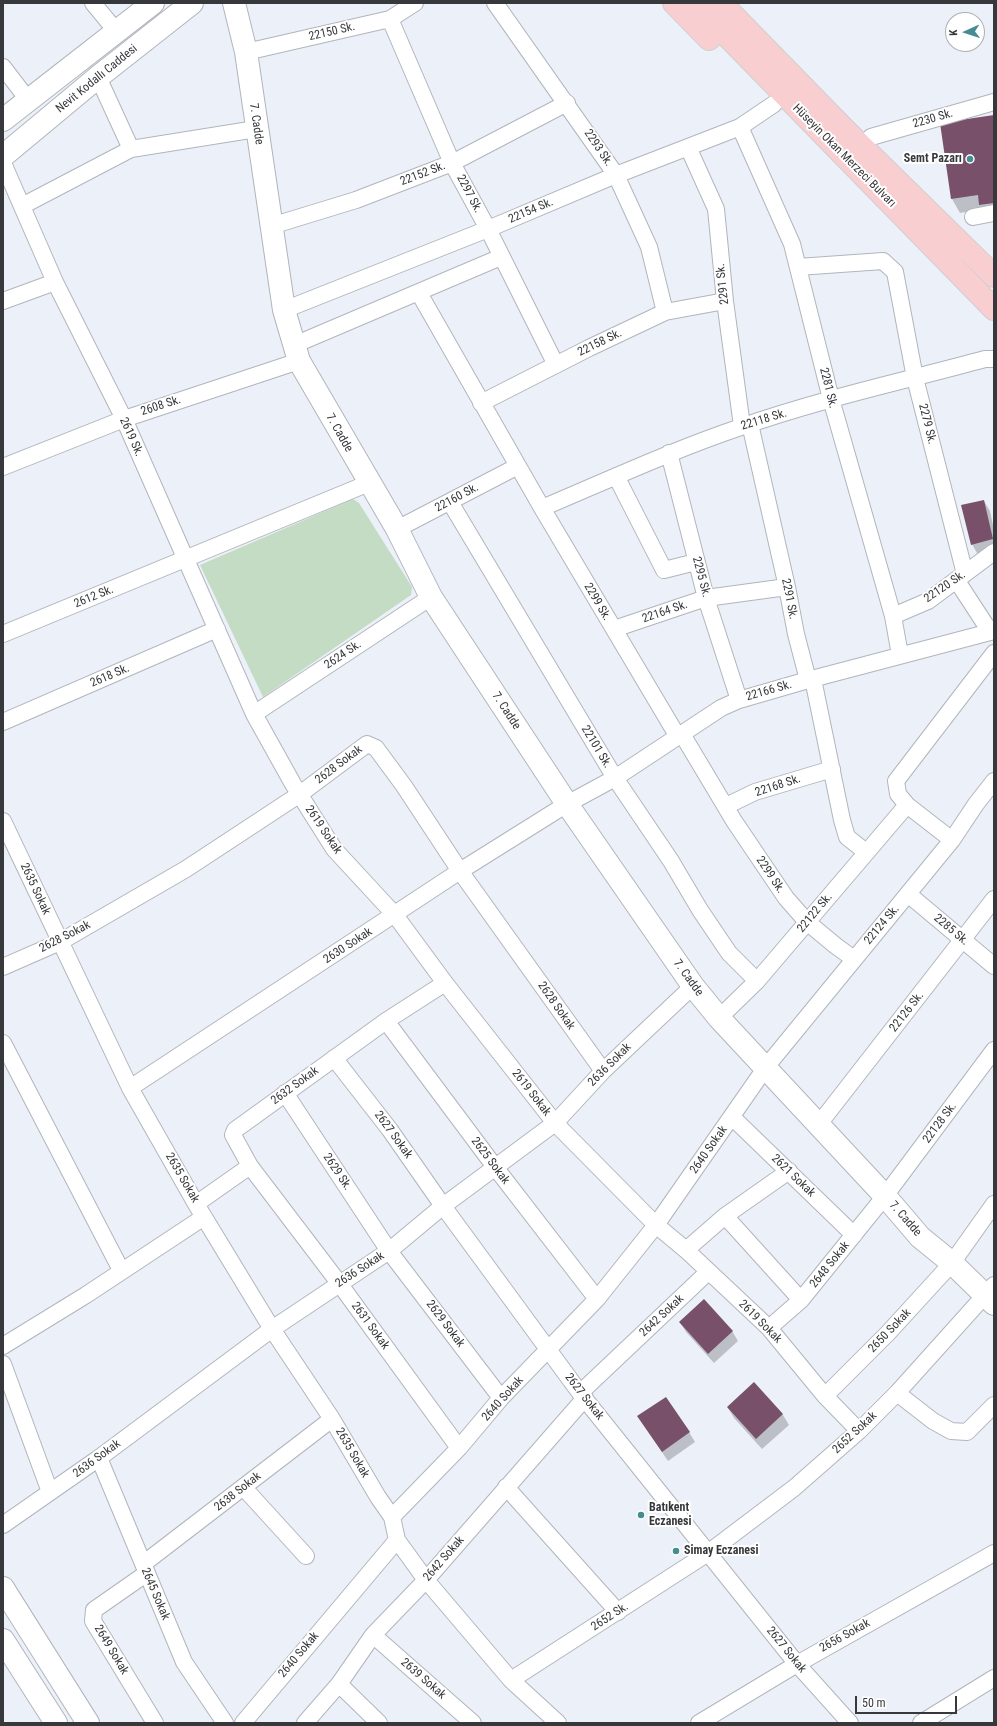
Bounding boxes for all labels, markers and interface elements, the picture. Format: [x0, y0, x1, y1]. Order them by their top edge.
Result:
north arrow [945, 12, 985, 52]
street label: 22150 Sk. [307, 20, 357, 44]
text: K [947, 29, 960, 36]
street label: Nevit Kodallı Caddesi [53, 42, 141, 116]
street label: Hüseyin Okan Merzeci Bulvarı [789, 101, 899, 211]
street label: 7. Cadde [246, 102, 266, 146]
street label: 2230 Sk. [911, 106, 955, 132]
street label: 2293 Sk. [580, 127, 616, 169]
place label: Semt Pazarı [904, 152, 962, 166]
marker: Semt Pazarı [965, 154, 975, 164]
street label: 22152 Sk. [398, 159, 448, 189]
street label: 2297 Sk. [453, 172, 485, 216]
street label: 22154 Sk. [506, 195, 556, 227]
street label: 2291 Sk. [714, 263, 732, 305]
street label: 22158 Sk. [576, 326, 624, 360]
street label: 2281 Sk. [816, 366, 840, 410]
street label: 2608 Sk. [139, 393, 183, 419]
street label: 2279 Sk. [915, 402, 939, 446]
street label: 22118 Sk. [739, 406, 789, 434]
street label: 7. Cadde [322, 411, 356, 455]
street label: 2619 Sk. [116, 415, 146, 459]
street label: 22160 Sk. [433, 481, 481, 515]
street label: 2295 Sk. [689, 555, 713, 599]
street label: 22120 Sk. [921, 568, 969, 606]
street label: 2291 Sk. [778, 577, 800, 621]
street label: 2299 Sk. [580, 581, 614, 623]
street label: 2612 Sk. [72, 583, 116, 611]
street label: 22164 Sk. [640, 598, 690, 626]
street label: 2624 Sk. [322, 637, 364, 673]
street label: 2618 Sk. [88, 661, 132, 691]
street label: 22166 Sk. [744, 678, 794, 704]
street label: 7. Cadde [489, 689, 523, 733]
street label: 22101 Sk. [578, 723, 614, 771]
street label: 2628 Sokak [313, 743, 365, 787]
street label: 22168 Sk. [753, 772, 803, 800]
street label: 2619 Sokak [302, 803, 344, 857]
street label: 2299 Sk. [752, 854, 788, 896]
street label: 2635 Sokak [17, 861, 53, 917]
street label: 22122 Sk. [794, 890, 836, 936]
street label: 22124 Sk. [861, 902, 903, 948]
street label: 2285 Sk. [931, 911, 971, 949]
street label: 2628 Sokak [37, 918, 93, 956]
street label: 2630 Sokak [321, 925, 375, 967]
street label: 7. Cadde [670, 957, 706, 999]
street label: 2628 Sokak [534, 979, 578, 1033]
street label: 22126 Sk. [887, 989, 927, 1035]
street label: 2636 Sokak [585, 1040, 635, 1090]
street label: 2632 Sokak [268, 1064, 322, 1108]
street label: 2619 Sokak [508, 1067, 554, 1119]
street label: 22128 Sk. [920, 1100, 960, 1146]
street label: 2627 Sokak [371, 1108, 415, 1162]
street label: 2640 Sokak [687, 1123, 731, 1177]
street label: 2625 Sokak [468, 1135, 512, 1187]
street label: 2635 Sokak [162, 1150, 202, 1206]
street label: 2629 Sk. [319, 1151, 355, 1193]
street label: 2621 Sokak [768, 1152, 818, 1200]
street label: 7. Cadde [886, 1198, 924, 1240]
street label: 2648 Sokak [807, 1239, 853, 1291]
street label: 2636 Sokak [333, 1249, 387, 1291]
street label: 2642 Sokak [637, 1292, 687, 1340]
street label: 2619 Sokak [735, 1297, 785, 1347]
street label: 2629 Sokak [423, 1298, 467, 1350]
street label: 2631 Sokak [348, 1299, 392, 1353]
street label: 2650 Sokak [866, 1306, 914, 1356]
street label: 2627 Sokak [561, 1371, 607, 1423]
street label: 2640 Sokak [479, 1374, 527, 1424]
street label: 2652 Sokak [830, 1409, 880, 1457]
street label: 2635 Sokak [332, 1425, 372, 1481]
street label: 2636 Sokak [70, 1437, 124, 1481]
street label: 2638 Sokak [212, 1469, 264, 1515]
place label: Batıkent Eczanesi [649, 1501, 691, 1529]
marker: Batıkent Eczanesi [636, 1510, 646, 1520]
street label: 2642 Sokak [420, 1533, 468, 1585]
place label: Simay Eczanesi [684, 1544, 759, 1558]
marker: Simay Eczanesi [671, 1546, 681, 1556]
street label: 2645 Sokak [138, 1566, 172, 1622]
street label: 2652 Sk. [589, 1600, 631, 1634]
street label: 2656 Sokak [817, 1616, 873, 1656]
street label: 2649 Sokak [91, 1623, 131, 1677]
street label: 2627 Sokak [763, 1624, 809, 1676]
street label: 2640 Sokak [276, 1629, 322, 1681]
street label: 2639 Sokak [397, 1655, 449, 1703]
scale bar [857, 1688, 959, 1714]
text: 50 m [862, 1696, 886, 1710]

